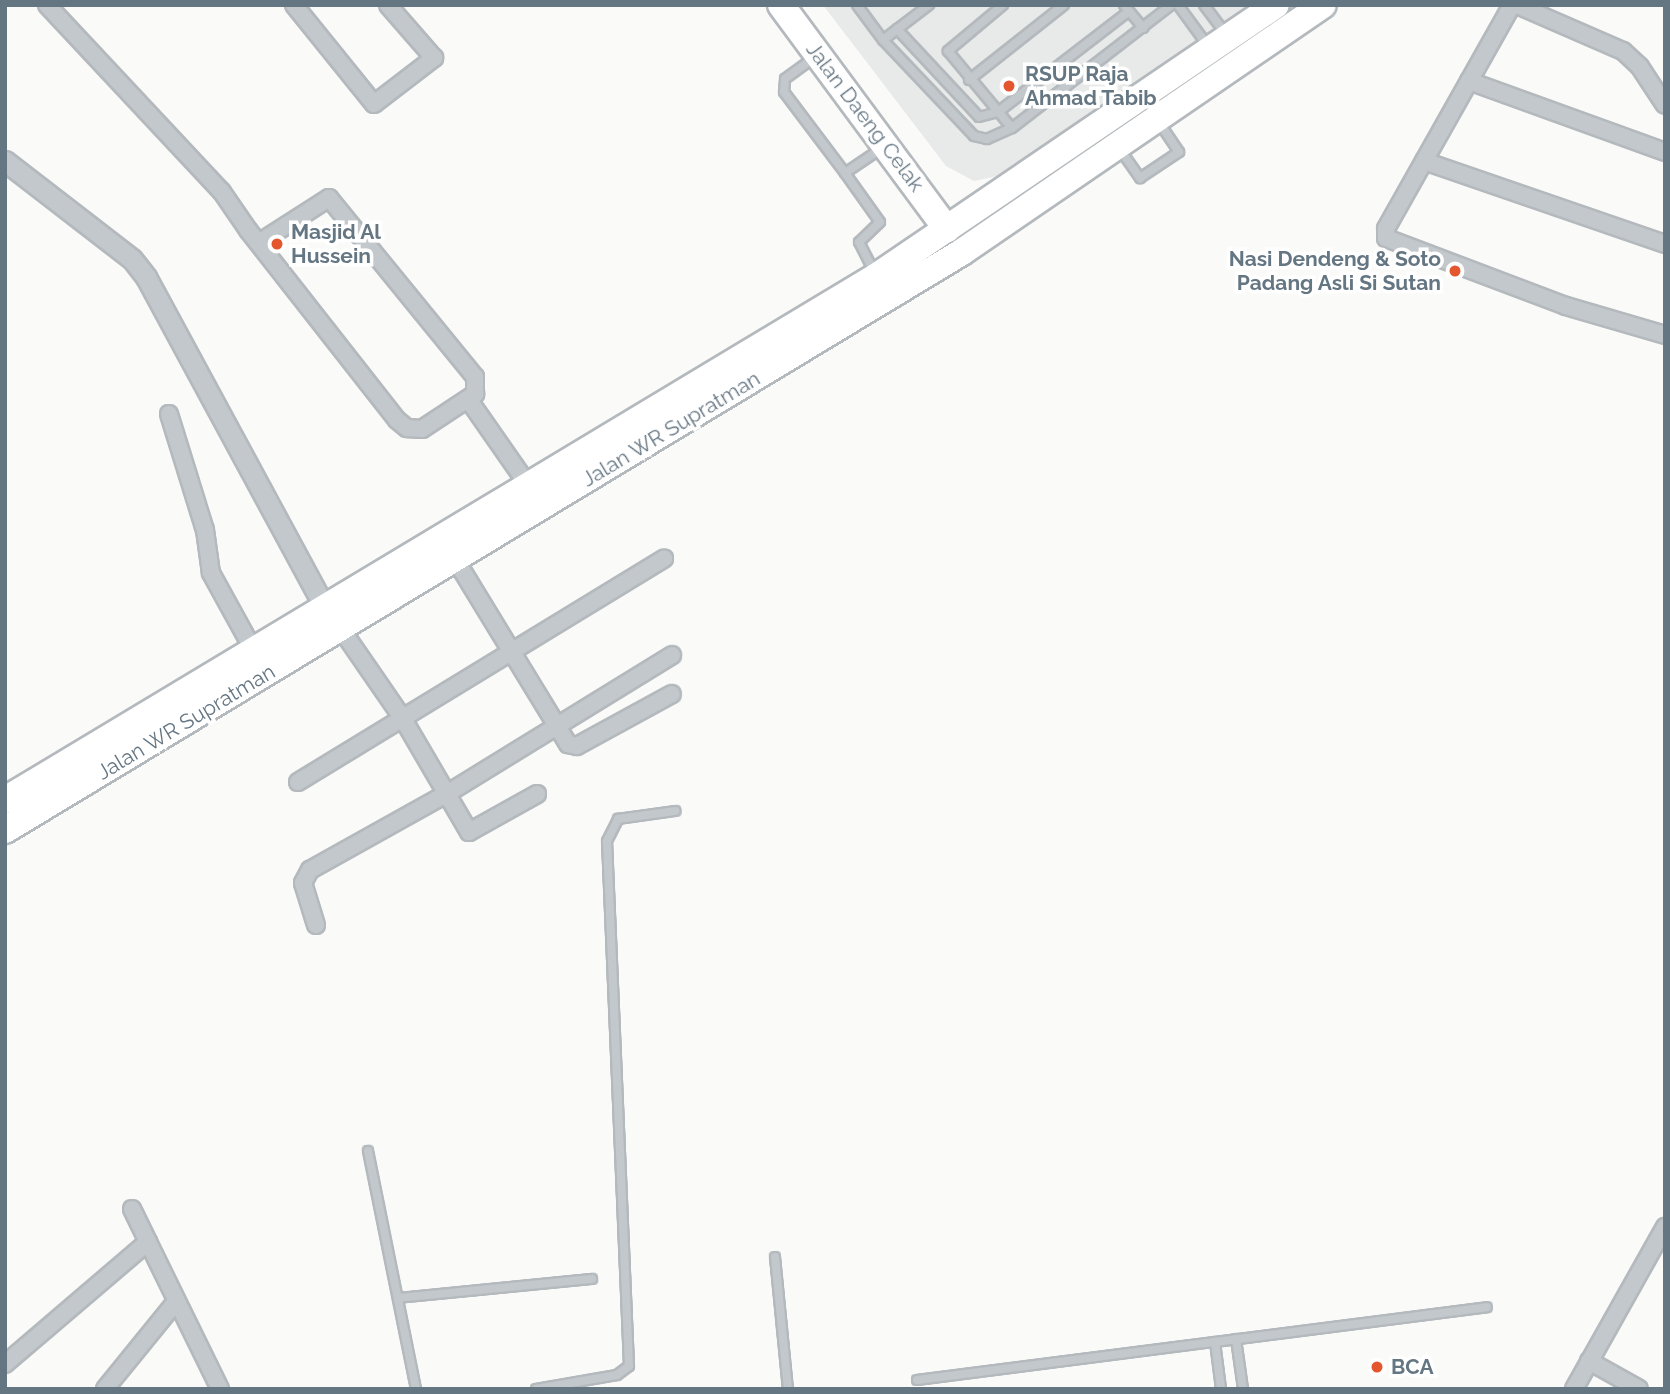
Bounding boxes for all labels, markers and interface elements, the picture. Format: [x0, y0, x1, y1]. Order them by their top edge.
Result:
street label: Jalan Daeng Celak [801, 37, 929, 197]
place label: RSUP Raja Ahmad Tabib [1025, 61, 1157, 111]
marker: RSUP Raja Ahmad Tabib [999, 76, 1019, 96]
place label: Masjid Al Hussein [291, 219, 382, 269]
marker: Masjid Al Hussein [269, 236, 285, 252]
place label: Nasi Dendeng & Soto Padang Asli Si Sutan [1229, 246, 1441, 296]
marker: Nasi Dendeng & Soto Padang Asli Si Sutan [1447, 263, 1463, 279]
street label: Jalan WR Supratman [577, 366, 765, 492]
street label: Jalan WR Supratman [92, 659, 280, 785]
place label: BCA [1391, 1354, 1434, 1380]
marker: BCA [1369, 1359, 1385, 1375]

